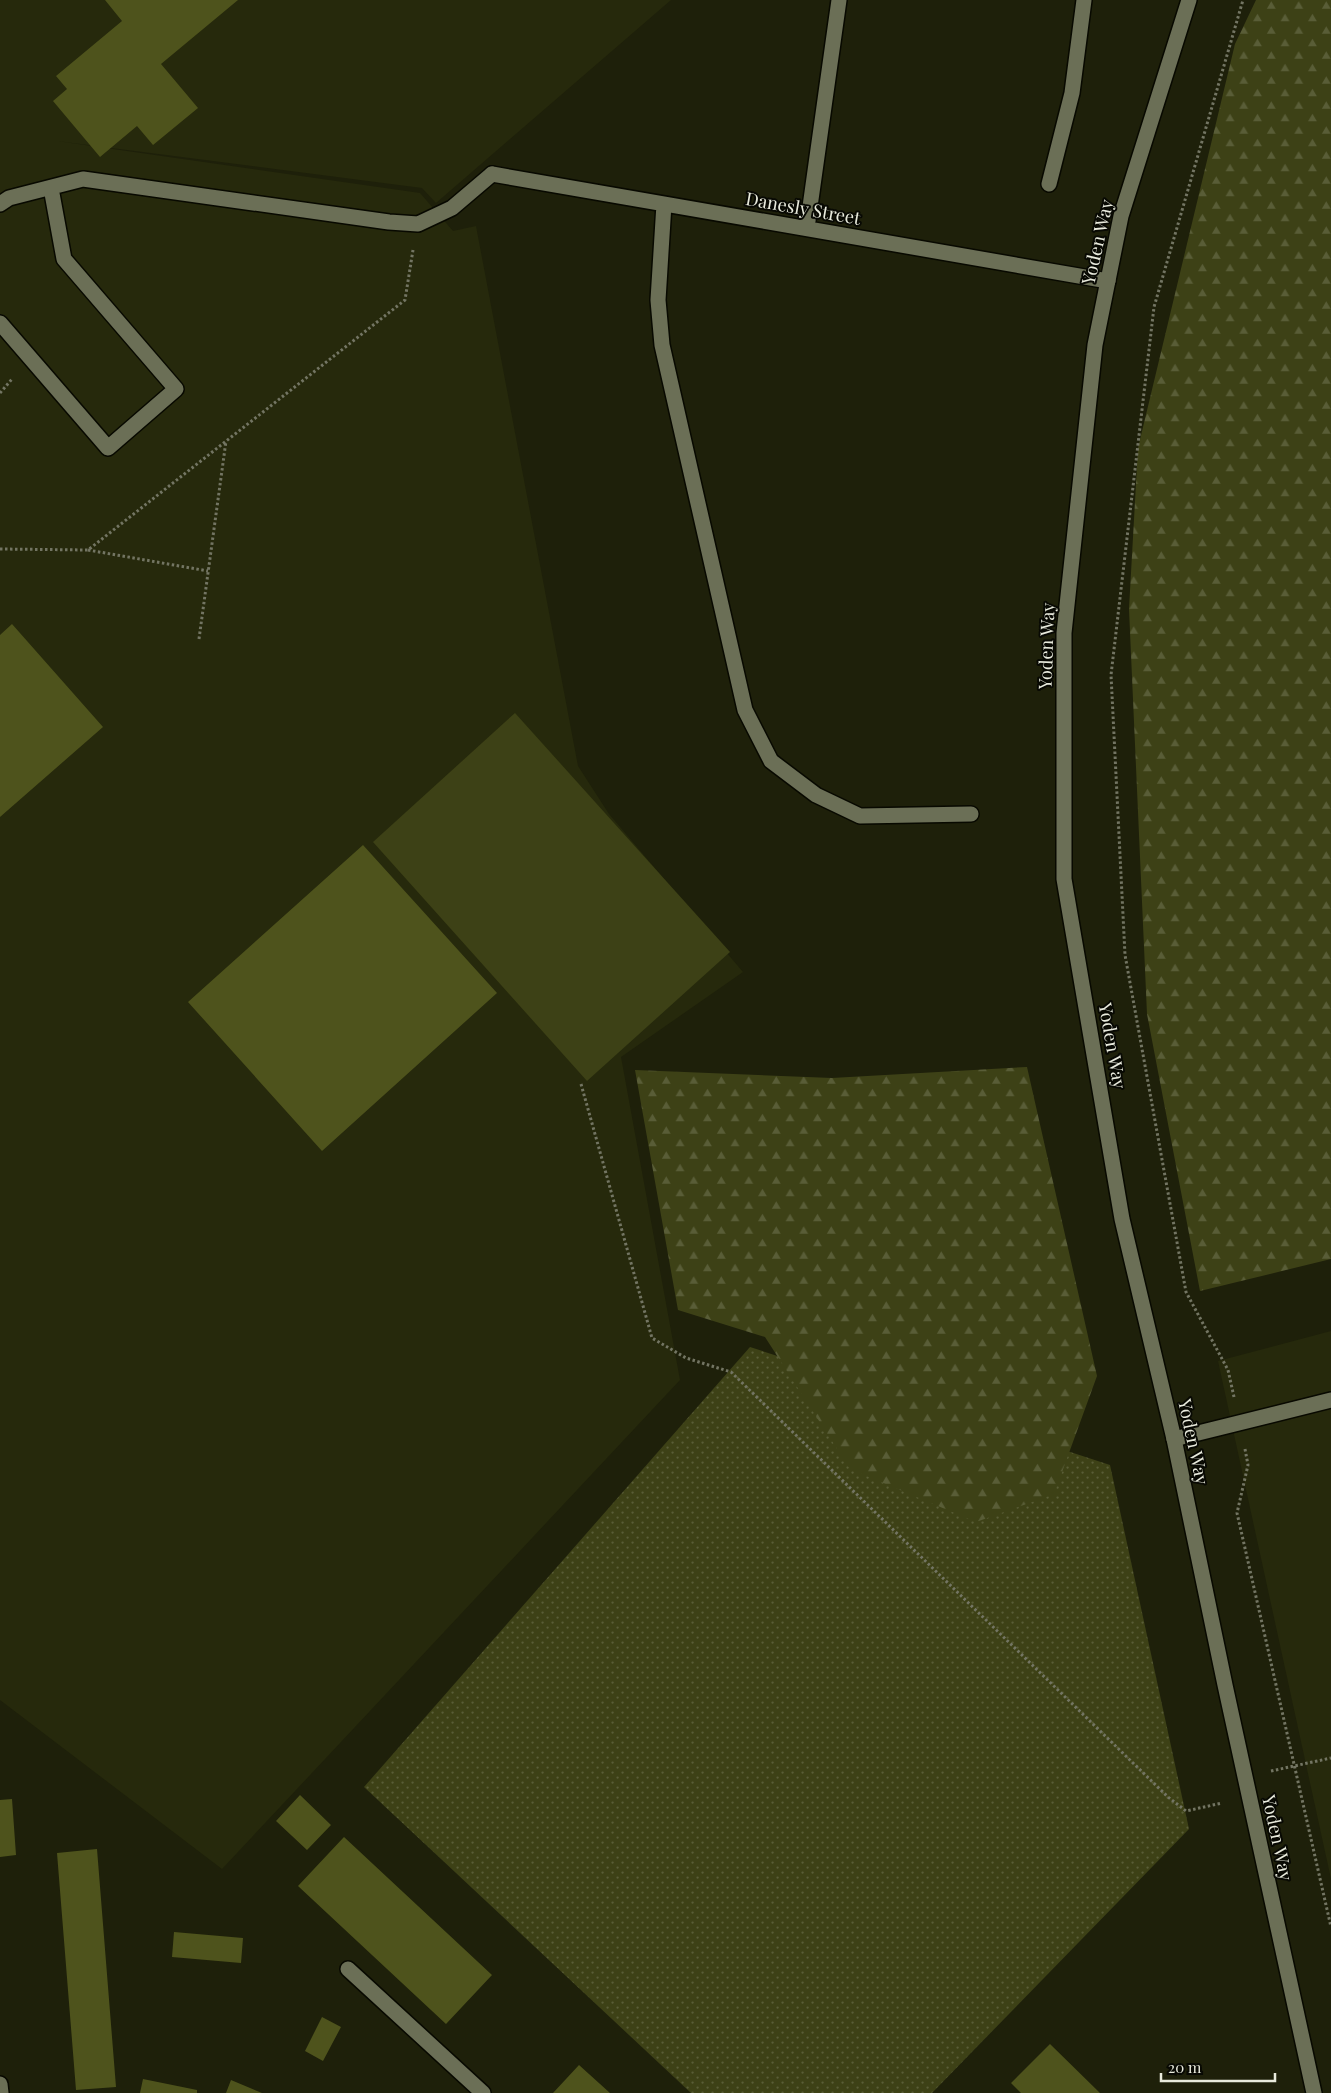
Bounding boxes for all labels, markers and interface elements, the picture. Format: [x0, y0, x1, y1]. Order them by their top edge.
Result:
street label: Danesly Street [744, 186, 863, 230]
street label: Yoden Way [1075, 197, 1118, 288]
street label: Yoden Way [1032, 602, 1060, 691]
street label: Yoden Way [1093, 1000, 1132, 1091]
street label: Yoden Way [1173, 1396, 1215, 1487]
street label: Yoden Way [1257, 1792, 1299, 1883]
scale bar [1161, 2050, 1275, 2082]
text: 20 m [1168, 2057, 1202, 2077]

